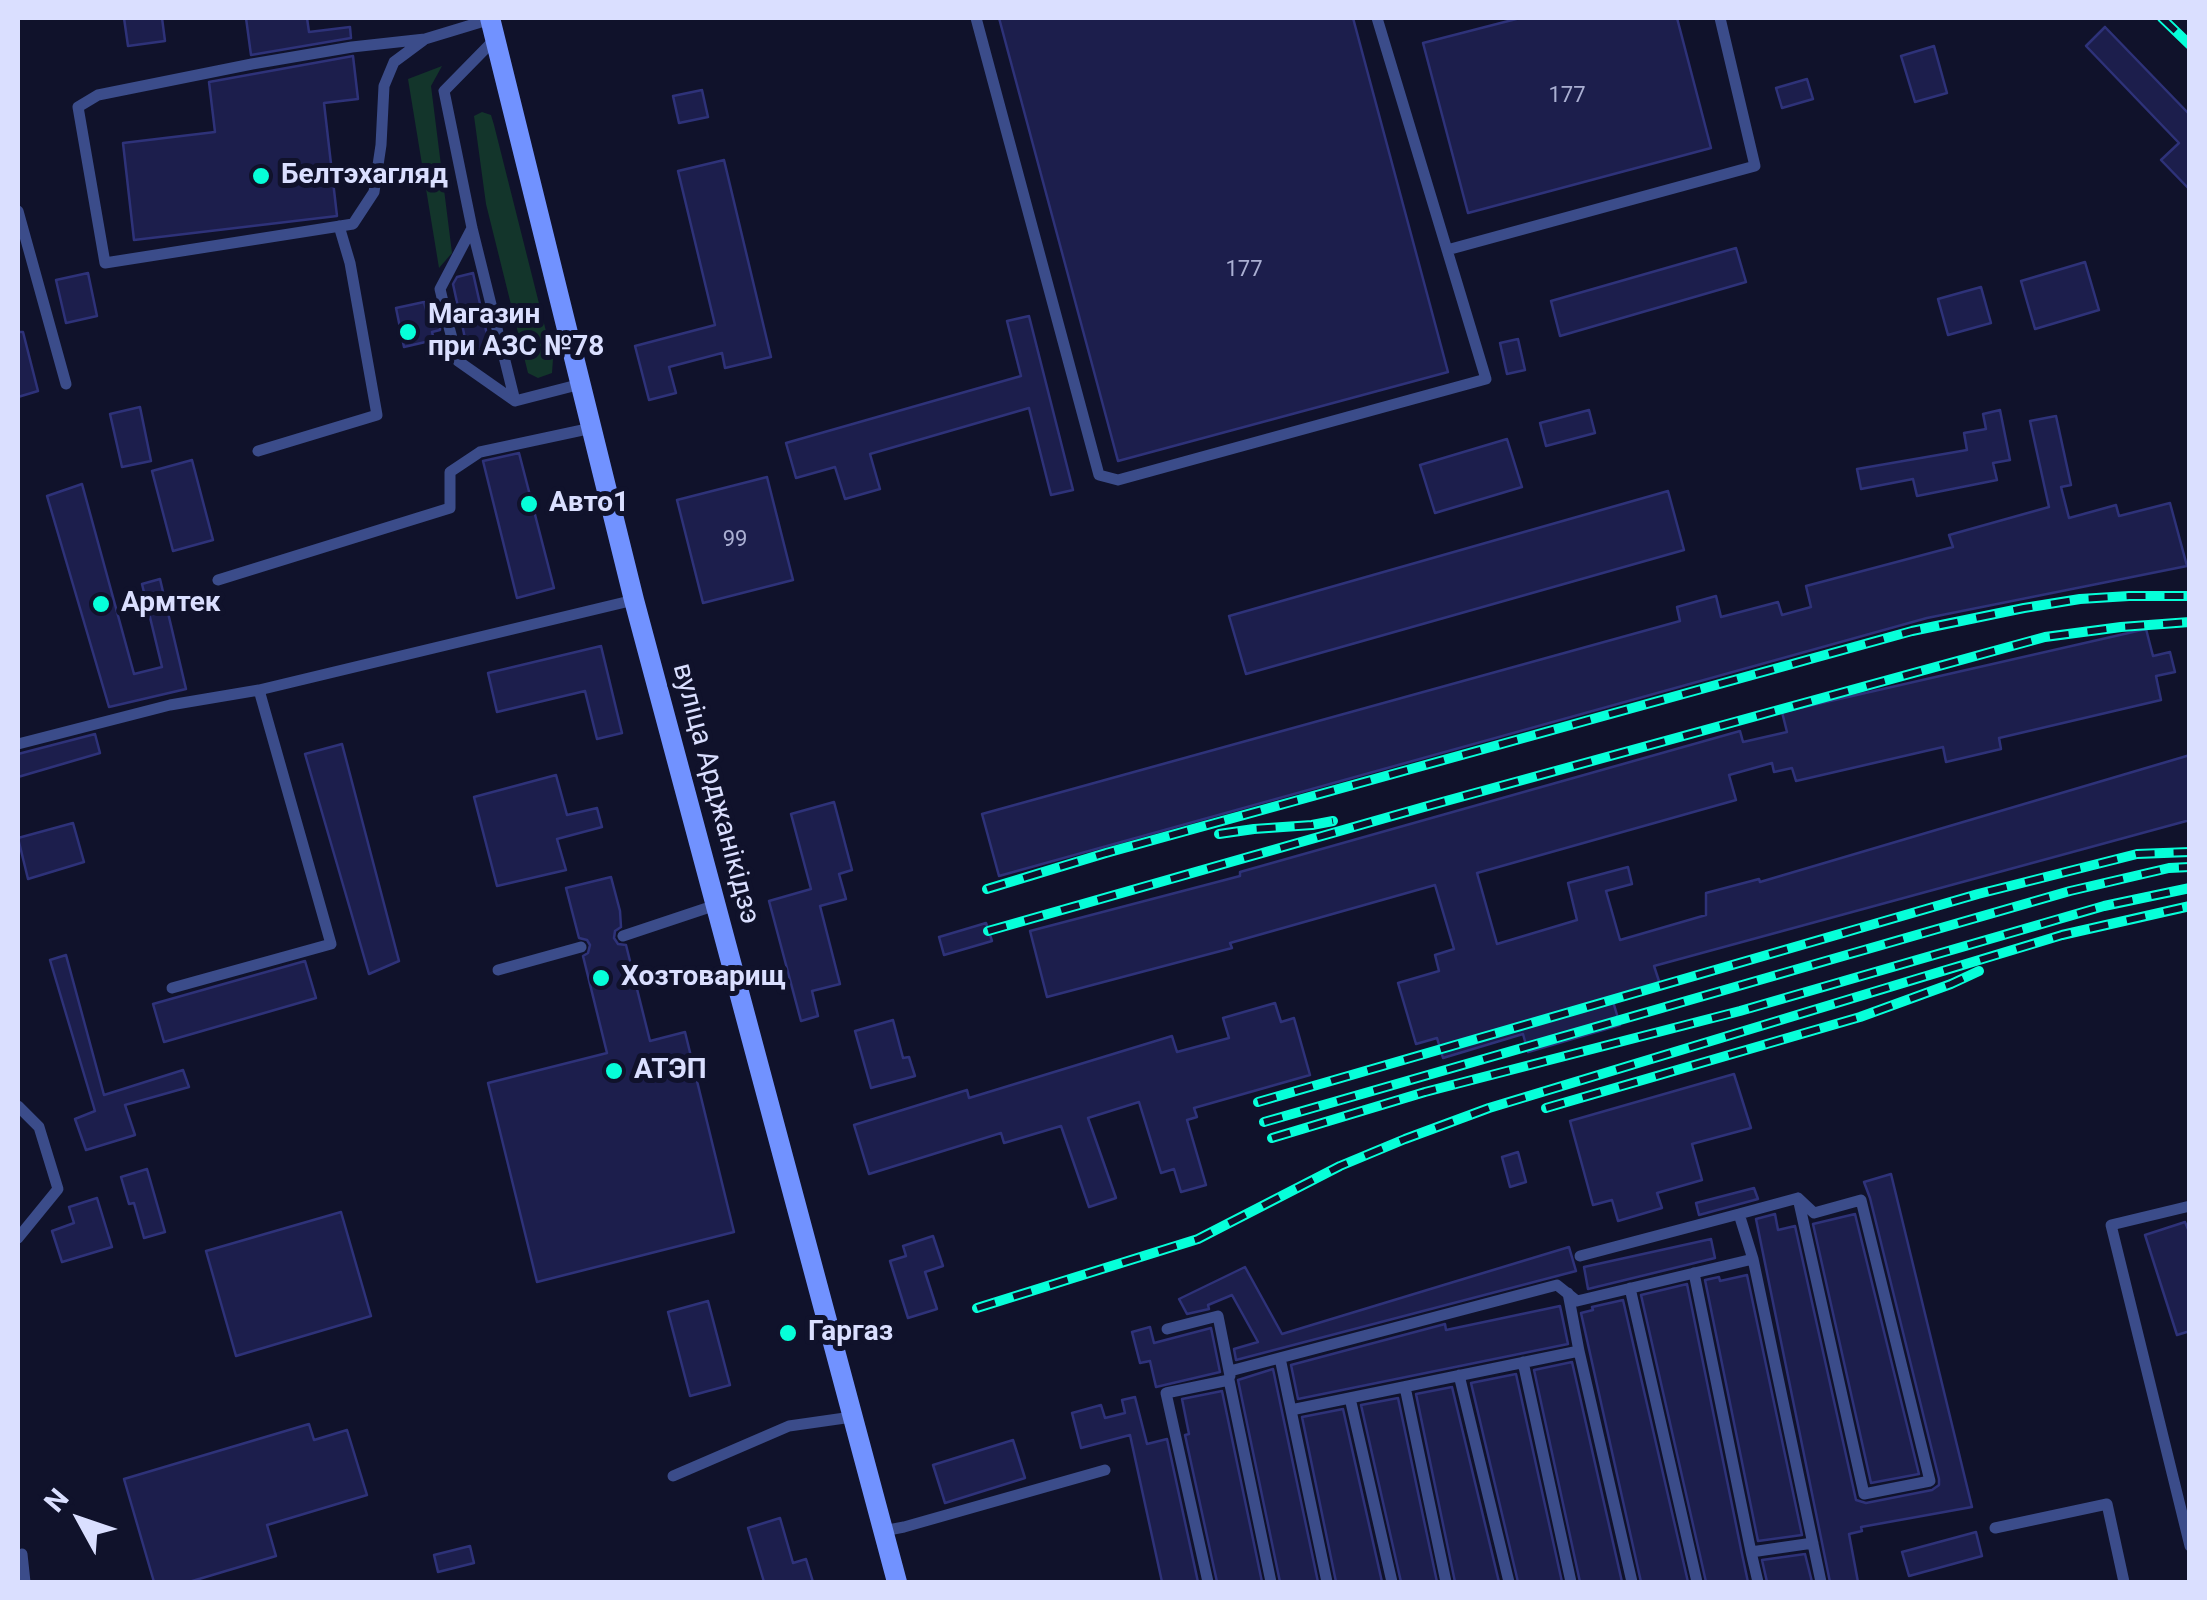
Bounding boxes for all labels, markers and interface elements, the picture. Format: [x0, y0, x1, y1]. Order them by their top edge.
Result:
house number: 177 [1548, 83, 1586, 109]
place label: Белтэхагляд [281, 159, 448, 193]
marker: Белтэхагляд [250, 165, 272, 187]
house number: 177 [1225, 257, 1263, 283]
place label: Магазин при АЗС №78 [428, 299, 604, 365]
marker: Магазин при АЗС №78 [397, 321, 419, 343]
place label: Авто1 [549, 487, 629, 521]
marker: Авто1 [518, 493, 540, 515]
house number: 99 [723, 527, 747, 553]
place label: Армтек [121, 587, 221, 621]
marker: Армтек [90, 593, 112, 615]
street label: вуліца Арджанікідзэ [664, 660, 766, 928]
place label: Хозтоварищ [621, 961, 786, 995]
marker: Хозтоварищ [590, 967, 612, 989]
place label: АТЭП [634, 1054, 706, 1088]
marker: АТЭП [603, 1060, 625, 1082]
place label: Гаргаз [808, 1316, 893, 1350]
marker: Гаргаз [777, 1322, 799, 1344]
north arrow [30, 1470, 130, 1570]
text: N [38, 1482, 76, 1519]

